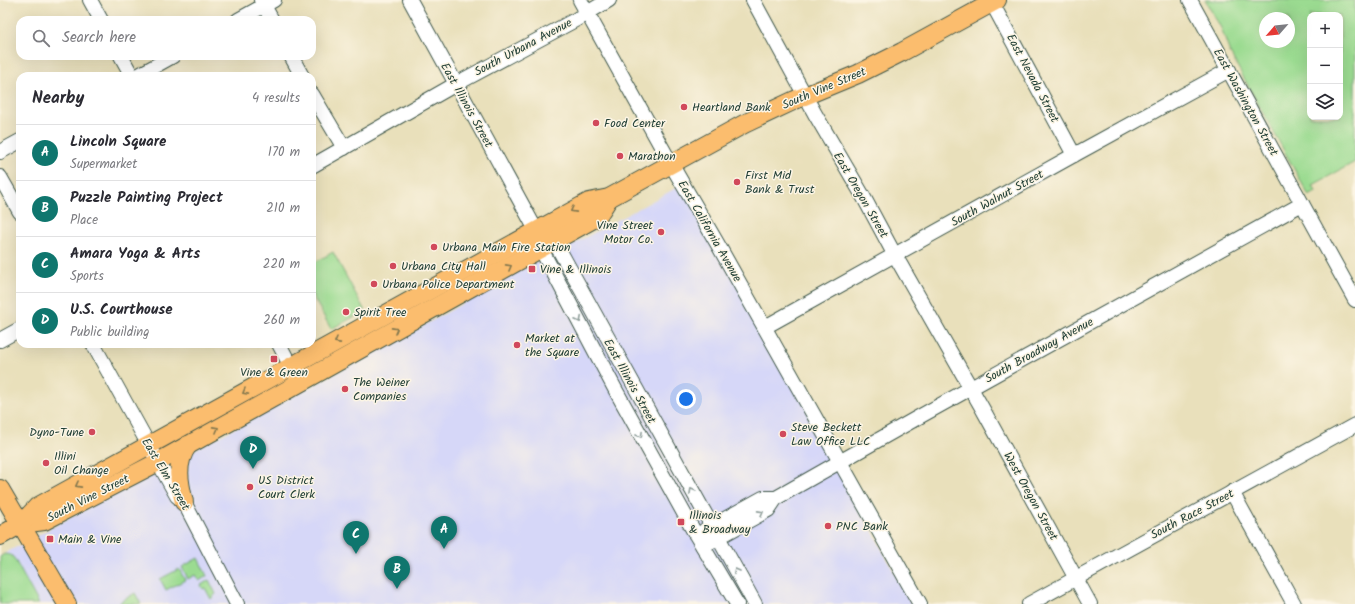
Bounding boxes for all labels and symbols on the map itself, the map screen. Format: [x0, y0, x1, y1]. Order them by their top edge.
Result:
north arrow [1259, 12, 1295, 48]
street label: South Urbana Avenue [471, 13, 576, 81]
street label: East Nevada Street [1001, 30, 1064, 126]
street label: East Washington Street [1208, 45, 1283, 160]
street label: East Illinois Street [435, 59, 498, 152]
street label: South Vine Street [779, 62, 870, 115]
place label: Heartland Bank [692, 98, 771, 117]
marker: Heartland Bank [679, 102, 689, 112]
place label: Food Center [604, 114, 666, 133]
marker: Food Center [591, 118, 601, 128]
place label: Marathon [628, 147, 676, 166]
street label: East Oregon Street [828, 149, 893, 242]
marker: Marathon [615, 151, 625, 161]
street label: South Walnut Street [947, 165, 1047, 232]
place label: First Mid Bank & Trust [745, 166, 815, 199]
street label: East California Avenue [673, 177, 747, 286]
marker: First Mid Bank & Trust [732, 177, 742, 187]
one-way arrow [570, 206, 577, 213]
place label: Vine Street Motor Co. [597, 216, 653, 249]
marker: Vine Street Motor Co. [656, 227, 666, 237]
place label: Urbana Main Fire Station [442, 238, 570, 257]
marker: Urbana Main Fire Station [429, 242, 439, 252]
place label: Urbana City Hall [401, 257, 486, 276]
place label: Vine & Illinois [540, 260, 611, 279]
marker: Urbana City Hall [388, 261, 398, 271]
one-way arrow [505, 264, 512, 271]
marker: Vine & Illinois [527, 264, 537, 274]
place label: Urbana Police Department [382, 275, 515, 294]
marker: Urbana Police Department [369, 279, 379, 289]
place label: Spirit Tree [354, 303, 407, 322]
marker: Spirit Tree [341, 307, 351, 317]
street label: South Broadway Avenue [981, 312, 1098, 388]
one-way arrow [575, 316, 582, 323]
one-way arrow [391, 327, 398, 335]
place label: Market at the Square [525, 329, 580, 362]
street label: East Illinois Street [598, 335, 661, 428]
one-way arrow [334, 337, 341, 344]
marker: Market at the Square [512, 340, 522, 350]
marker: Vine & Green [269, 354, 279, 364]
place label: Vine & Green [240, 363, 308, 382]
place label: The Weiner Companies [353, 373, 411, 406]
marker: The Weiner Companies [340, 384, 350, 394]
one-way arrow [242, 388, 249, 395]
your location [676, 389, 696, 409]
place label: Steve Beckett Law Office LLC [791, 418, 870, 451]
place label: Dyno-Tune [29, 423, 85, 442]
marker: Dyno-Tune [87, 427, 97, 437]
one-way arrow [212, 427, 219, 434]
marker: Steve Beckett Law Office LLC [778, 429, 788, 439]
one-way arrow [636, 431, 643, 438]
street label: East Elm Street [136, 434, 195, 515]
pin: D [240, 436, 266, 469]
place label: Illini Oil Change [54, 447, 109, 480]
street label: West Oregon Street [998, 448, 1063, 544]
marker: Illini Oil Change [41, 458, 51, 468]
street label: South Vine Street [44, 469, 133, 527]
place label: US District Court Clerk [258, 471, 315, 504]
one-way arrow [75, 480, 82, 488]
marker: US District Court Clerk [245, 482, 255, 492]
street label: South Race Street [1147, 484, 1238, 544]
one-way arrow [690, 488, 697, 495]
place label: Illinois & Broadway [689, 506, 751, 539]
one-way arrow [757, 511, 765, 518]
pin: A [431, 516, 457, 549]
marker: Illinois & Broadway [676, 517, 686, 527]
place label: PNC Bank [836, 517, 888, 536]
pin: C [343, 521, 369, 554]
marker: PNC Bank [823, 521, 833, 531]
place label: Main & Vine [58, 530, 122, 549]
marker: Main & Vine [45, 534, 55, 544]
pin: B [384, 556, 410, 589]
one-way arrow [734, 568, 741, 575]

